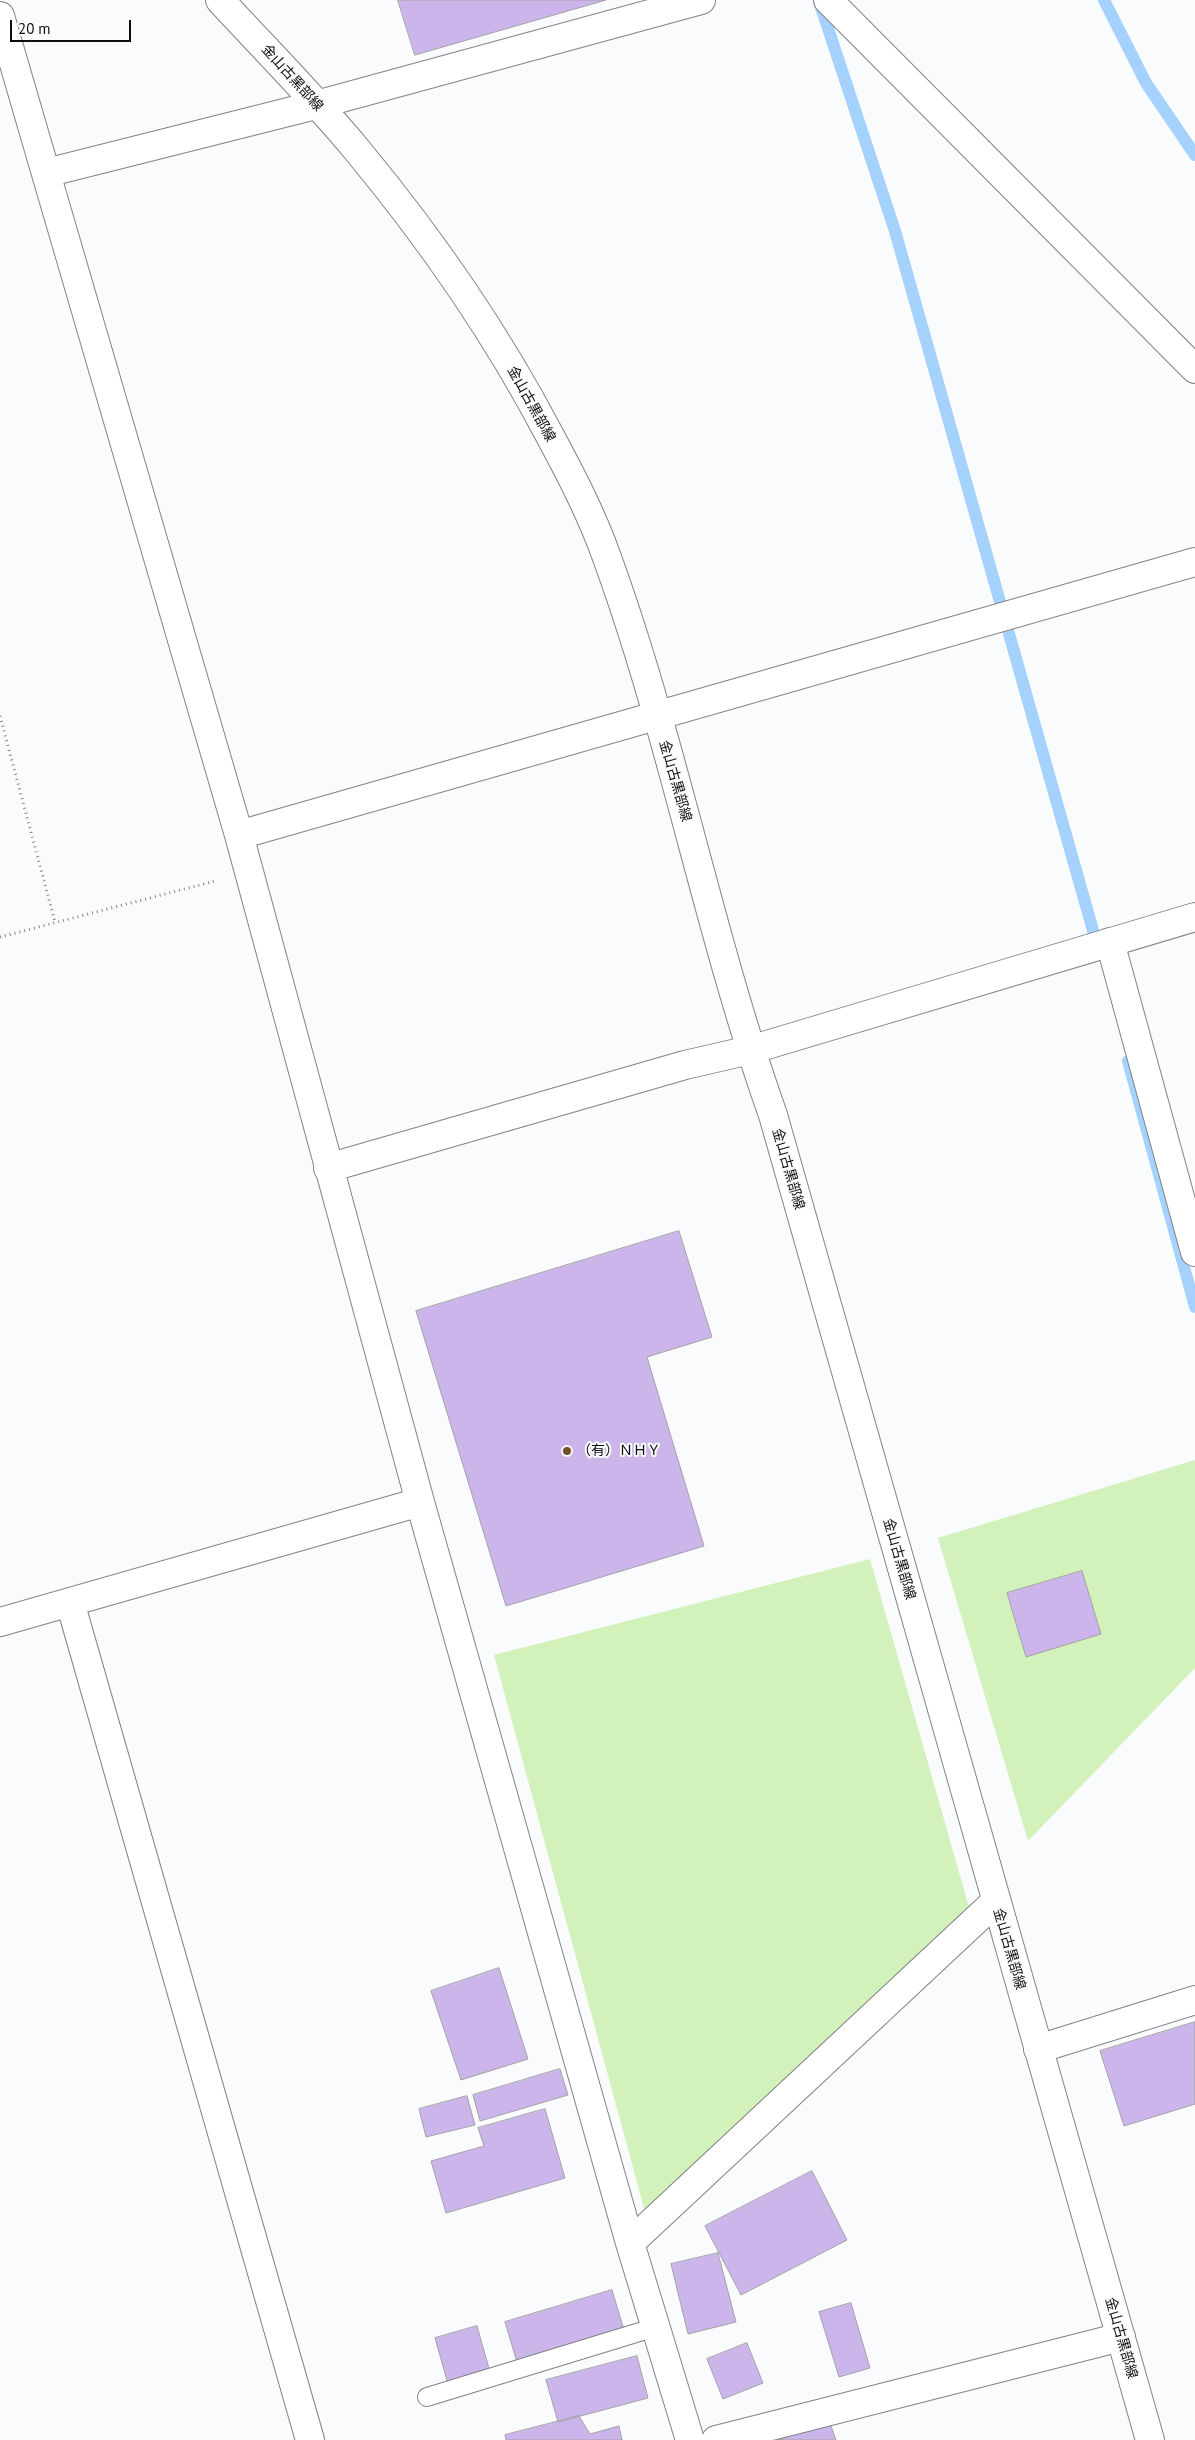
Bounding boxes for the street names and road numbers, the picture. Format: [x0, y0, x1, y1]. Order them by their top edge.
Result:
street label: 金山古黒部線 [258, 41, 326, 115]
street label: 金山古黒部線 [503, 363, 559, 445]
street label: 金山古黒部線 [655, 738, 695, 824]
street label: 金山古黒部線 [768, 1126, 808, 1212]
street label: 金山古黒部線 [879, 1516, 919, 1602]
street label: 金山古黒部線 [989, 1906, 1029, 1992]
street label: 金山古黒部線 [1101, 2295, 1141, 2381]

